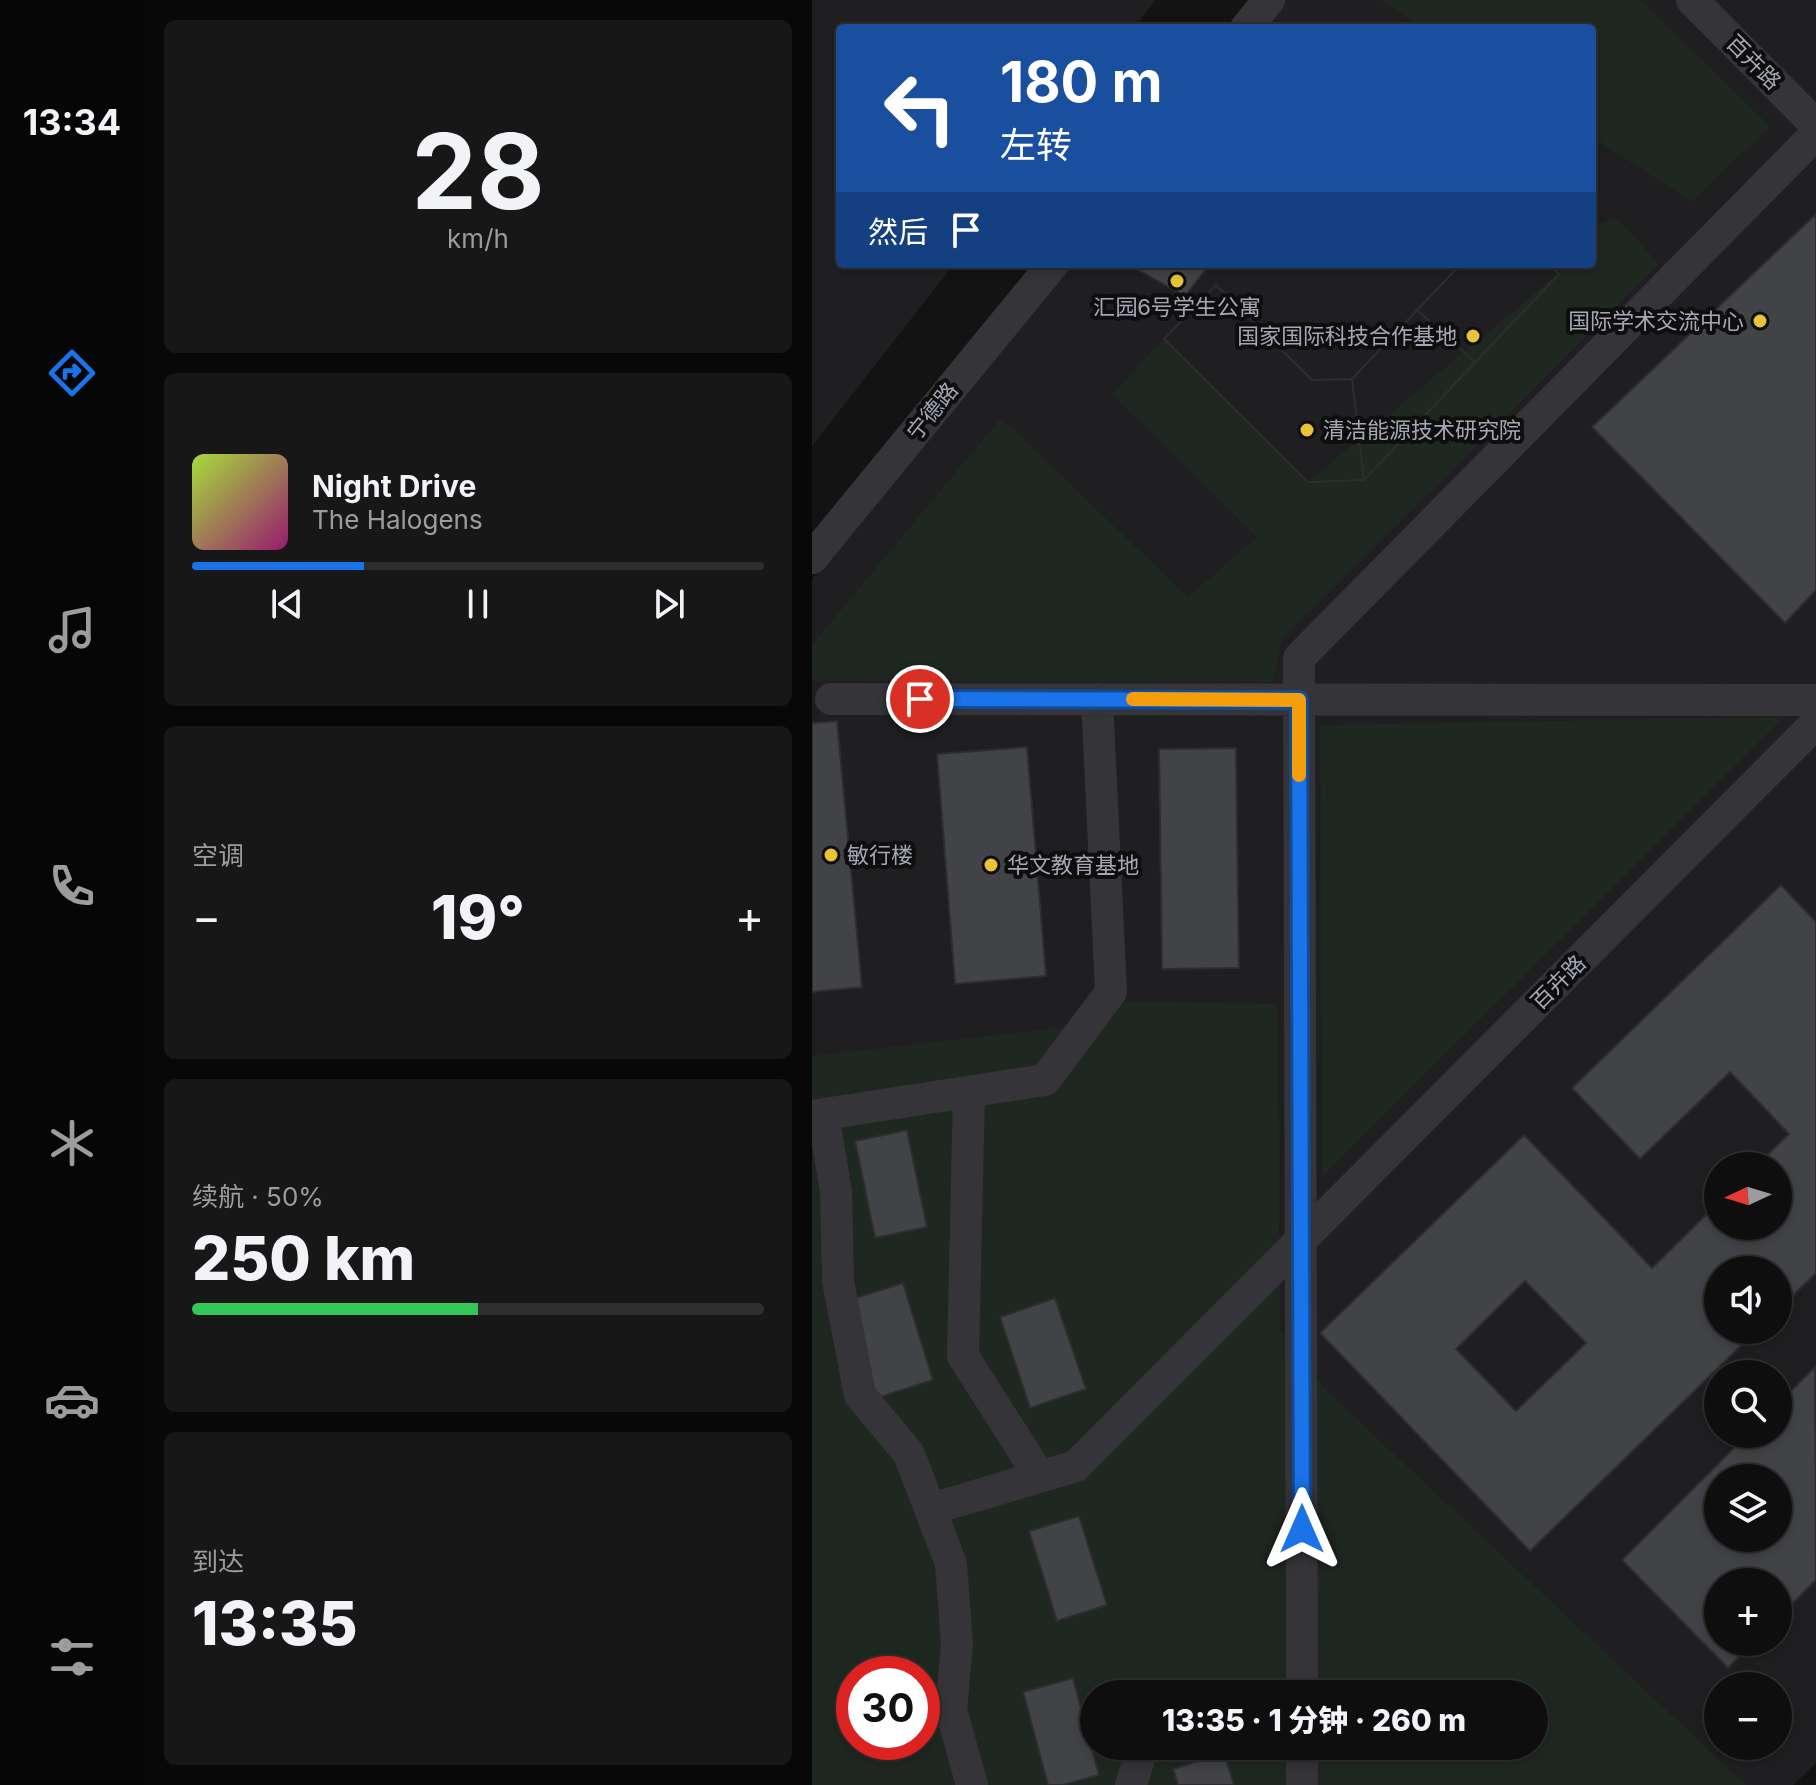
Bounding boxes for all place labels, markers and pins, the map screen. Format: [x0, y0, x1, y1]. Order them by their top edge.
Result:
marker: 汇园6号学生公寓 [1168, 272, 1186, 290]
place label: 汇园6号学生公寓 [1093, 294, 1261, 320]
place label: 国际学术交流中心 [1568, 308, 1744, 334]
marker: 国际学术交流中心 [1751, 312, 1769, 330]
place label: 国家国际科技合作基地 [1237, 323, 1457, 349]
marker: 国家国际科技合作基地 [1464, 327, 1482, 345]
place label: 清洁能源技术研究院 [1323, 417, 1521, 443]
marker: 清洁能源技术研究院 [1298, 421, 1316, 439]
pin [886, 665, 954, 733]
place label: 敏行楼 [847, 842, 913, 868]
marker: 敏行楼 [822, 846, 840, 864]
place label: 华文教育基地 [1007, 852, 1139, 878]
marker: 华文教育基地 [982, 856, 1000, 874]

